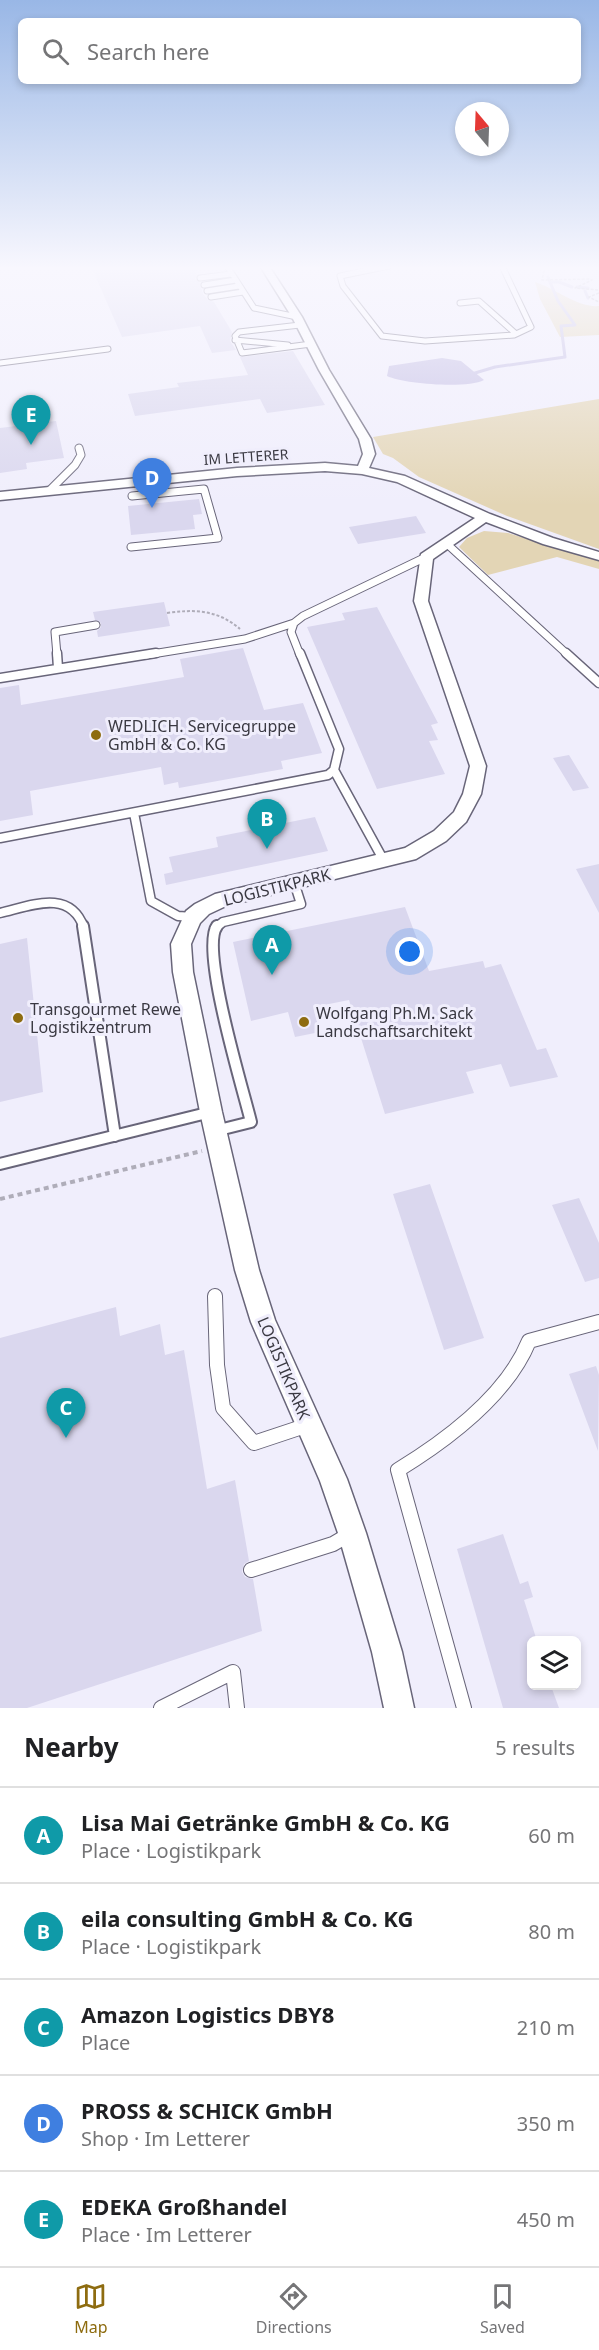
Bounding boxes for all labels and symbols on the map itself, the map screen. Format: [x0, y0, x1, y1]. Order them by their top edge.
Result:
north arrow [455, 102, 509, 156]
pin: E [12, 396, 51, 445]
street label: IM LETTERER [203, 444, 289, 469]
pin: D [132, 458, 172, 508]
place label: WEDLICH. Servicegruppe GmbH & Co. KG [108, 715, 296, 755]
marker: WEDLICH. Servicegruppe GmbH & Co. KG [89, 728, 103, 742]
pin: B [248, 800, 286, 849]
street label: LOGISTIKPARK [221, 863, 333, 911]
pin: A [252, 926, 292, 975]
your location [395, 937, 424, 966]
place label: Transgourmet Rewe Logistikzentrum [30, 998, 181, 1038]
place label: Wolfgang Ph.M. Sack Landschaftsarchitekt [316, 1002, 474, 1042]
marker: Transgourmet Rewe Logistikzentrum [11, 1011, 25, 1025]
marker: Wolfgang Ph.M. Sack Landschaftsarchitekt [297, 1015, 311, 1029]
street label: LOGISTIKPARK [252, 1313, 316, 1423]
pin: C [46, 1388, 86, 1438]

